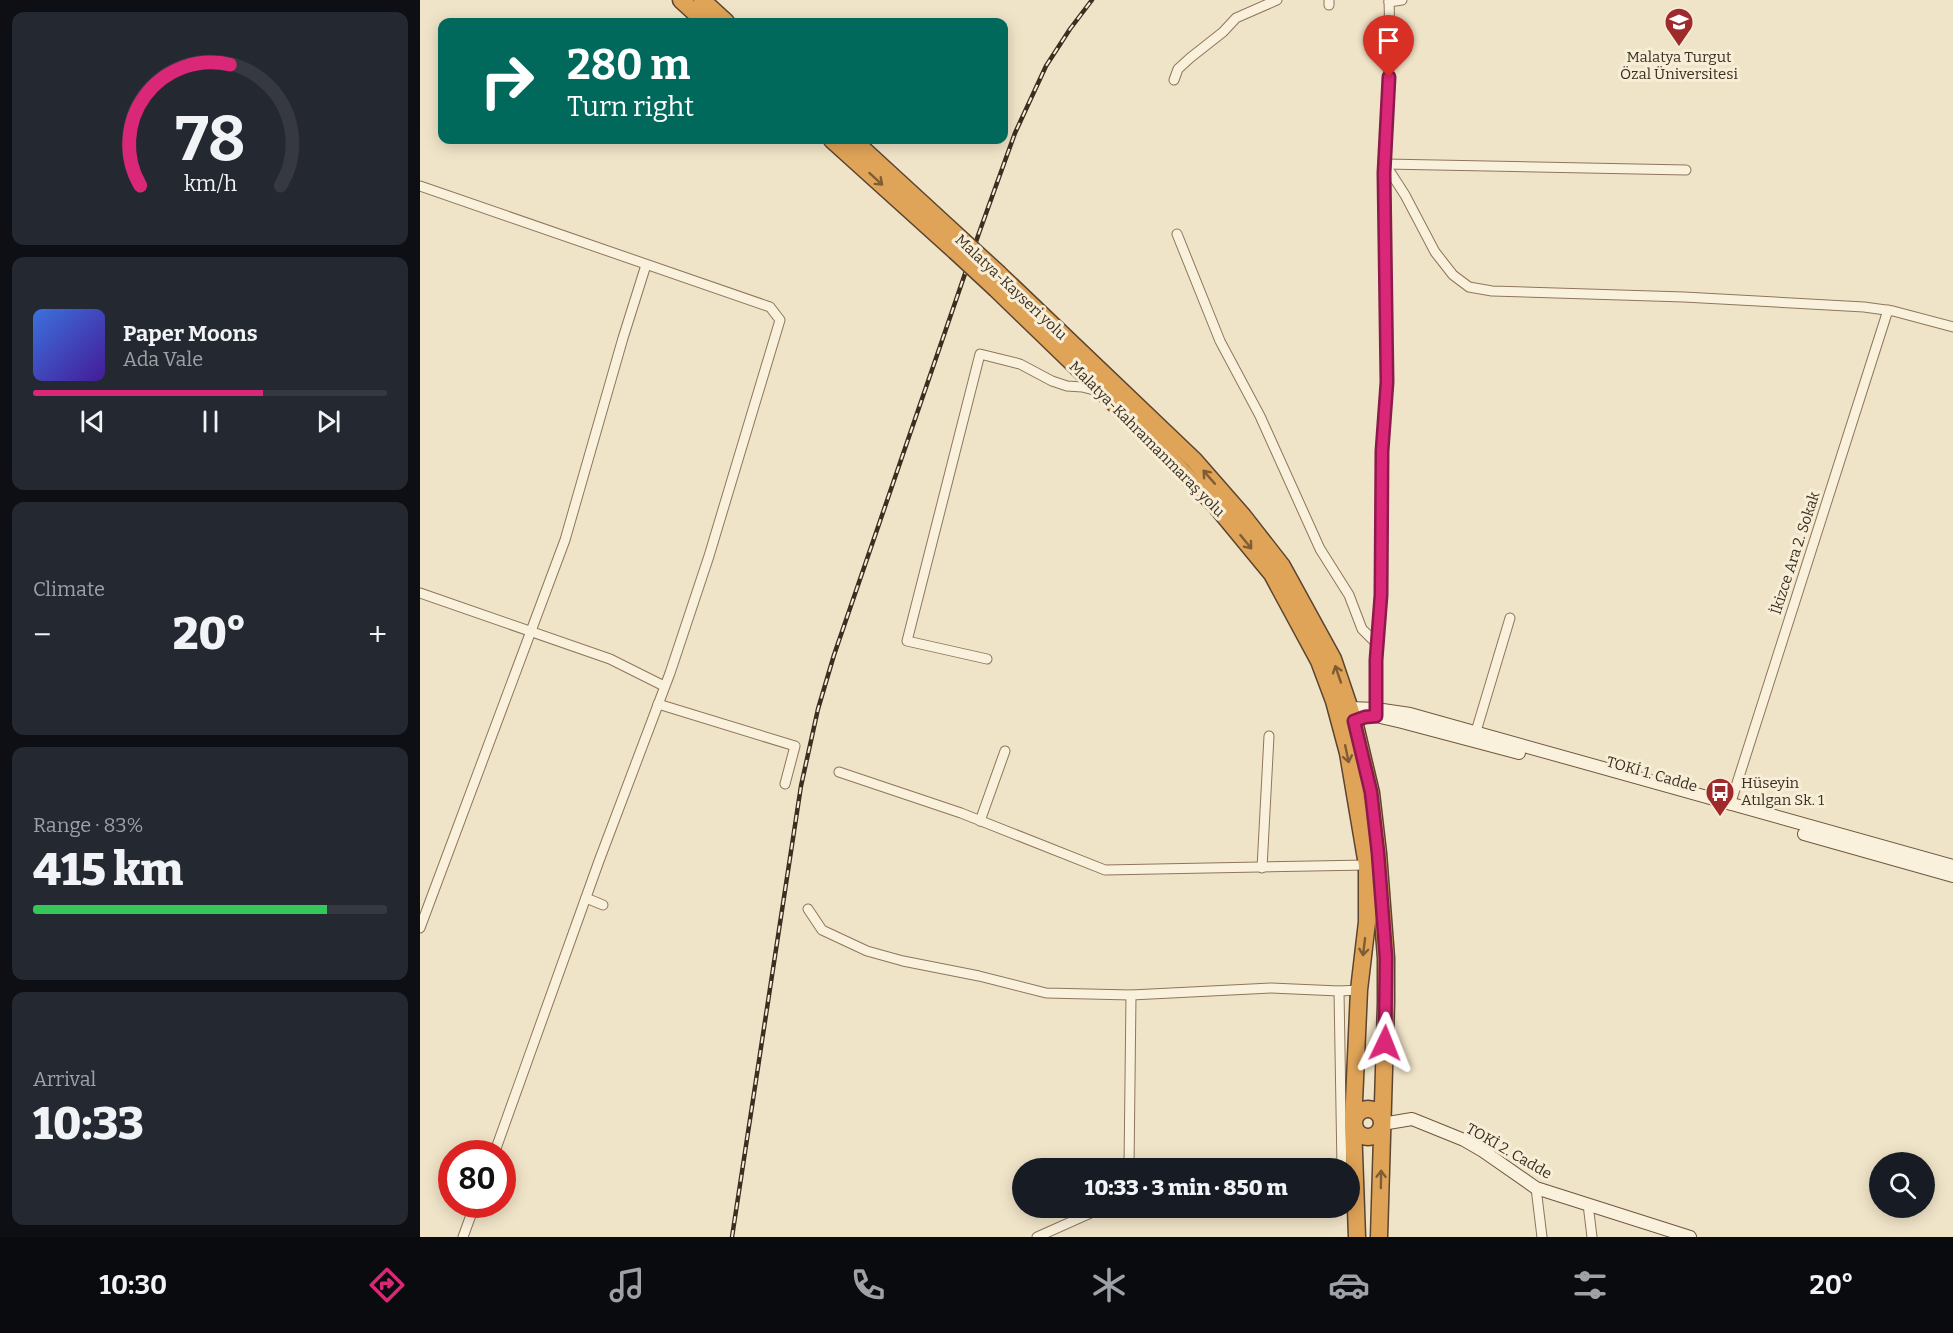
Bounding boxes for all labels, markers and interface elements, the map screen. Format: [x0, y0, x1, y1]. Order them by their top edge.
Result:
school or university icon: Malatya Turgut Özal Üniversitesi [1663, 6, 1695, 48]
pin [1363, 15, 1414, 77]
icon: arrive [1372, 24, 1405, 57]
text: 280 m [567, 40, 690, 90]
icon: right [468, 42, 546, 120]
place label: Malatya Turgut Özal Üniversitesi [1620, 48, 1738, 83]
text: Turn right [567, 91, 694, 123]
text: 78 [175, 102, 245, 177]
text: km/h [183, 171, 237, 197]
one-way arrow [868, 172, 883, 186]
street label: Malatya-Kayseri yolu [951, 231, 1071, 343]
text: Paper Moons [123, 320, 258, 347]
text: Ada Vale [123, 347, 203, 371]
street label: Malatya-Kahramanmaraş yolu [1065, 357, 1229, 521]
icon: previous [76, 405, 109, 438]
icon: pause [194, 405, 227, 438]
icon: next [312, 405, 345, 438]
one-way arrow [1202, 470, 1216, 485]
street label: İkizce Ara 2. Sokak [1767, 489, 1824, 617]
one-way arrow [1239, 534, 1253, 549]
text: Climate [33, 577, 105, 601]
text: 20° [173, 607, 247, 661]
text: − [33, 615, 51, 655]
text: + [368, 615, 387, 655]
one-way arrow [1331, 665, 1342, 684]
one-way arrow [1342, 744, 1354, 763]
street label: TOKİ 1. Cadde [1604, 752, 1700, 796]
place label: Hüseyin Atılgan Sk. 1 [1741, 774, 1824, 809]
bus stop icon: Hüseyin Atılgan Sk. 1 [1704, 776, 1736, 818]
text: Range · 83% [33, 813, 143, 837]
text: 415 km [33, 843, 183, 897]
one-way arrow [1358, 936, 1369, 956]
position arrow [1353, 1011, 1417, 1075]
text: Arrival [33, 1067, 96, 1091]
text: 10:33 [33, 1097, 144, 1151]
street label: TOKİ 2. Cadde [1463, 1119, 1555, 1183]
speed limit sign: 80 [438, 1140, 516, 1218]
map controls [1869, 1152, 1935, 1218]
button: search [1869, 1152, 1935, 1218]
one-way arrow [1375, 1169, 1387, 1189]
text: 10:33 · 3 min · 850 m [1085, 1174, 1287, 1201]
icon: directions [366, 1264, 408, 1306]
icon: music [606, 1264, 648, 1306]
icon: phone [847, 1264, 889, 1306]
icon: climate [1088, 1264, 1130, 1306]
icon: car [1328, 1264, 1370, 1306]
icon: filters [1569, 1264, 1611, 1306]
text: 10:30 [99, 1269, 167, 1301]
text: 20° [1810, 1269, 1854, 1301]

